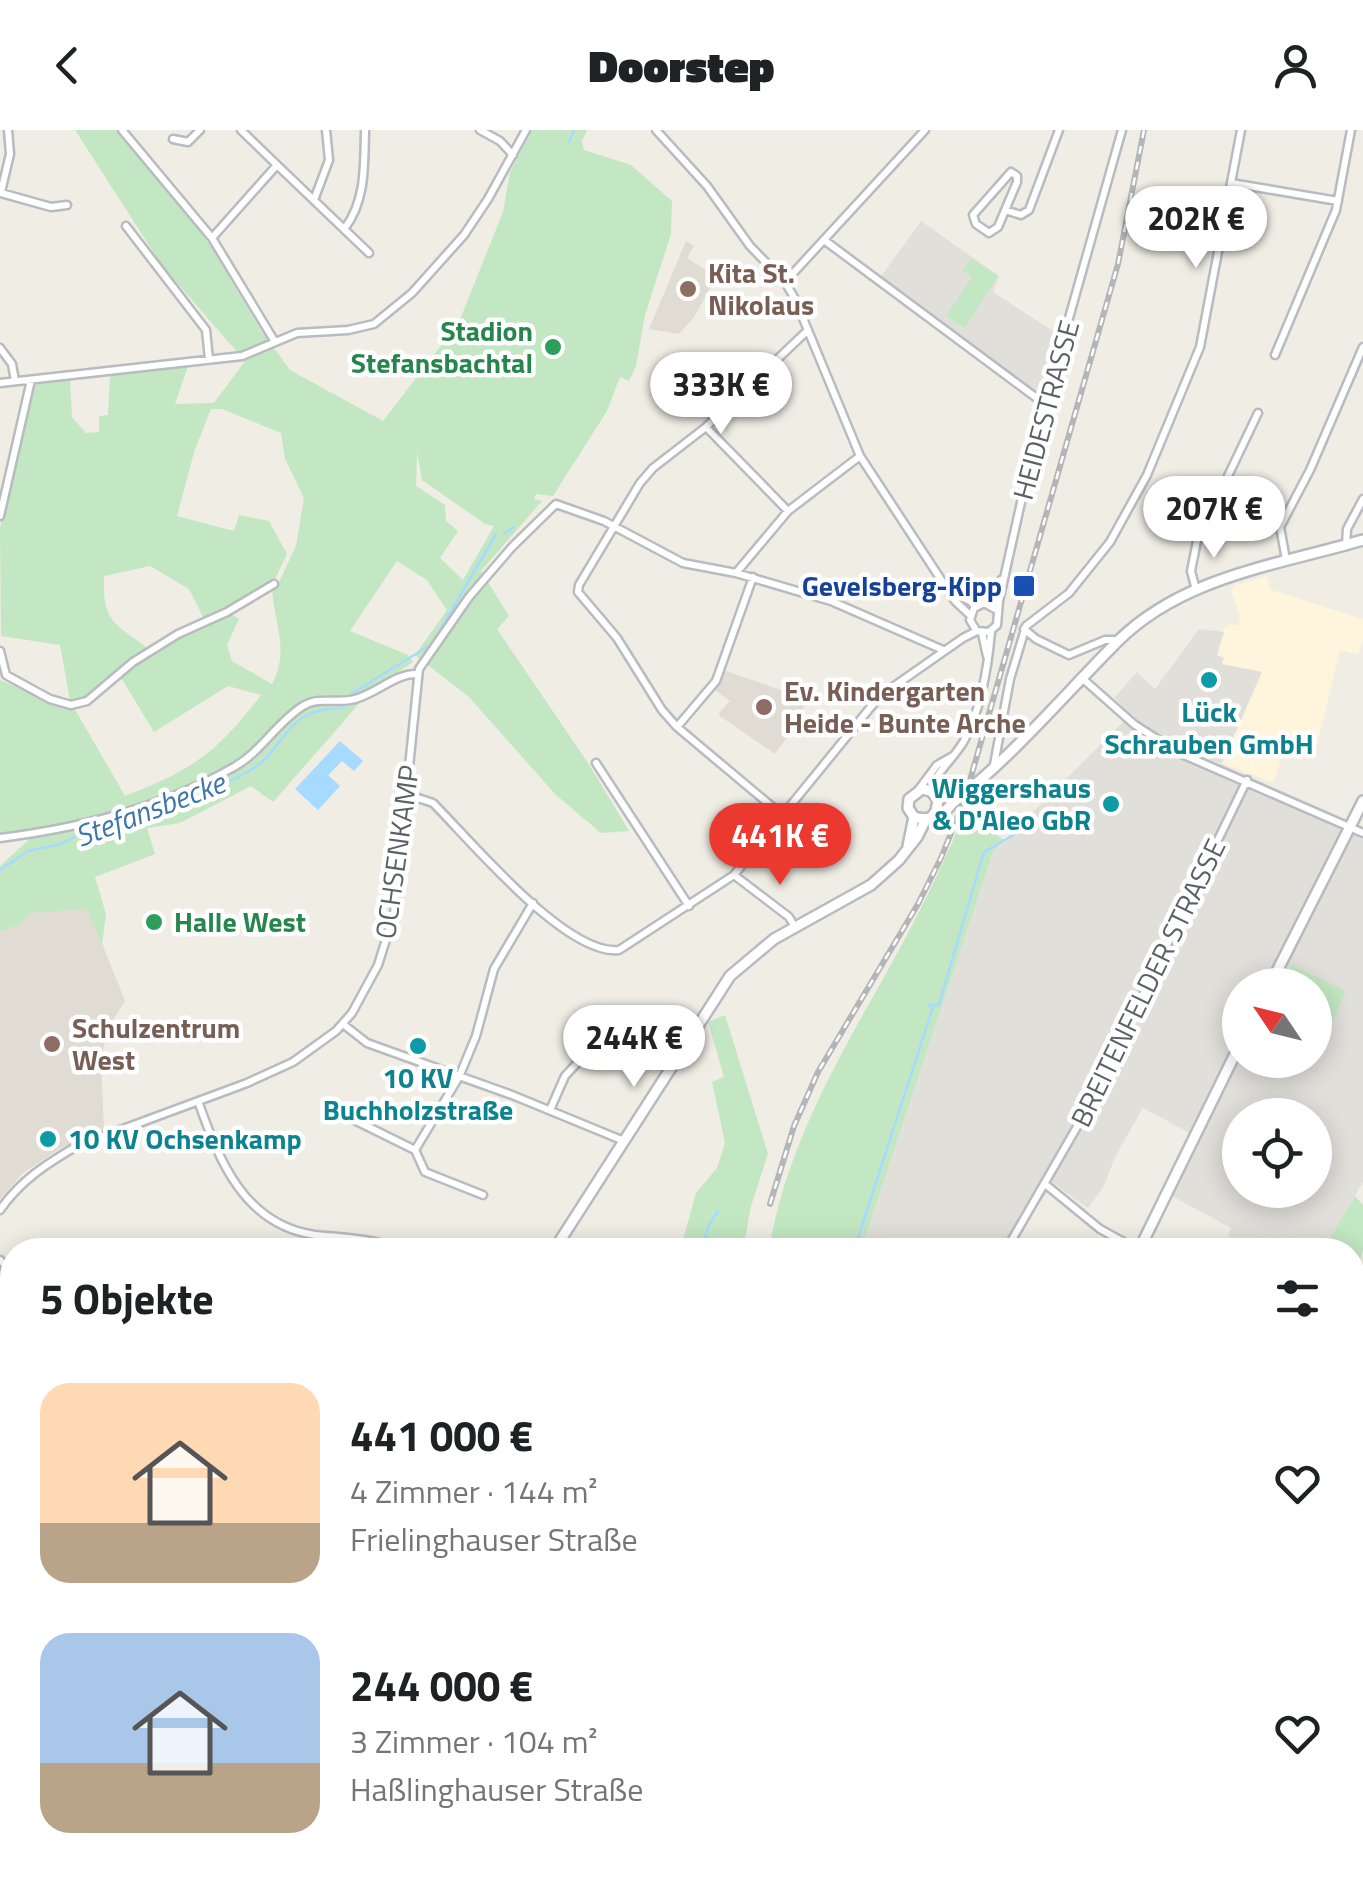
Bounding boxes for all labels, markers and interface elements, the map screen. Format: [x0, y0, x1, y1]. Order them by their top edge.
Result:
text: Doorstep [589, 31, 774, 99]
icon: back [40, 38, 95, 93]
icon: person [1268, 38, 1323, 93]
pin: 202K € [1115, 186, 1277, 271]
text: 202K € [1147, 194, 1245, 242]
place label: Kita St. Nikolaus [708, 251, 814, 326]
marker: Kita St. Nikolaus [677, 278, 699, 300]
place label: Stadion Stefansbachtal [351, 309, 533, 384]
street label: HEIDESTRASSE [1001, 315, 1090, 504]
marker: Stadion Stefansbachtal [542, 336, 564, 358]
pin: 333K € [640, 352, 802, 437]
text: 333K € [672, 360, 770, 408]
pin: 207K € [1133, 476, 1295, 561]
text: 207K € [1165, 484, 1263, 532]
place label: Gevelsberg-Kipp [802, 564, 1002, 607]
marker: Gevelsberg-Kipp [1011, 573, 1037, 599]
place label: Ev. Kindergarten Heide - Bunte Arche [784, 669, 1026, 744]
marker: Lück Schrauben GmbH [1198, 669, 1220, 691]
place label: Lück Schrauben GmbH [1104, 690, 1314, 765]
marker: Ev. Kindergarten Heide - Bunte Arche [753, 696, 775, 718]
water label: Stefansbecke [68, 759, 234, 859]
street label: OCHSENKAMP [363, 762, 430, 942]
place label: Wiggershaus & D'Aleo GbR [931, 766, 1091, 841]
marker: Wiggershaus & D'Aleo GbR [1100, 793, 1122, 815]
pin: 441K € [699, 803, 861, 888]
text: 441K € [731, 811, 829, 859]
street label: BREITENFELDER STRASSE [1059, 831, 1236, 1134]
place label: Halle West [174, 900, 306, 943]
marker: Halle West [143, 911, 165, 933]
north arrow [1222, 968, 1332, 1078]
map controls [1222, 968, 1332, 1208]
pin: 244K € [553, 1005, 715, 1090]
place label: Schulzentrum West [72, 1006, 240, 1081]
text: 244K € [585, 1013, 683, 1061]
marker: Schulzentrum West [41, 1033, 63, 1055]
marker: 10 KV Buchholzstraße [407, 1035, 429, 1057]
place label: 10 KV Buchholzstraße [323, 1056, 513, 1131]
button: locate [1222, 1098, 1332, 1208]
place label: 10 KV Ochsenkamp [68, 1117, 302, 1160]
marker: 10 KV Ochsenkamp [37, 1128, 59, 1150]
text: 5 Objekte [40, 1266, 214, 1330]
icon: filters [1270, 1271, 1325, 1326]
text: 441 000 € [350, 1403, 533, 1467]
icon: home [120, 1423, 240, 1543]
icon: heart [1270, 1456, 1325, 1511]
text: 4 Zimmer · 144 m² [350, 1467, 597, 1515]
text: Frielinghauser Straße [350, 1515, 638, 1563]
text: 244 000 € [350, 1653, 533, 1717]
icon: home [120, 1673, 240, 1793]
icon: heart [1270, 1706, 1325, 1761]
text: 3 Zimmer · 104 m² [350, 1717, 597, 1765]
text: Haßlinghauser Straße [350, 1765, 643, 1813]

